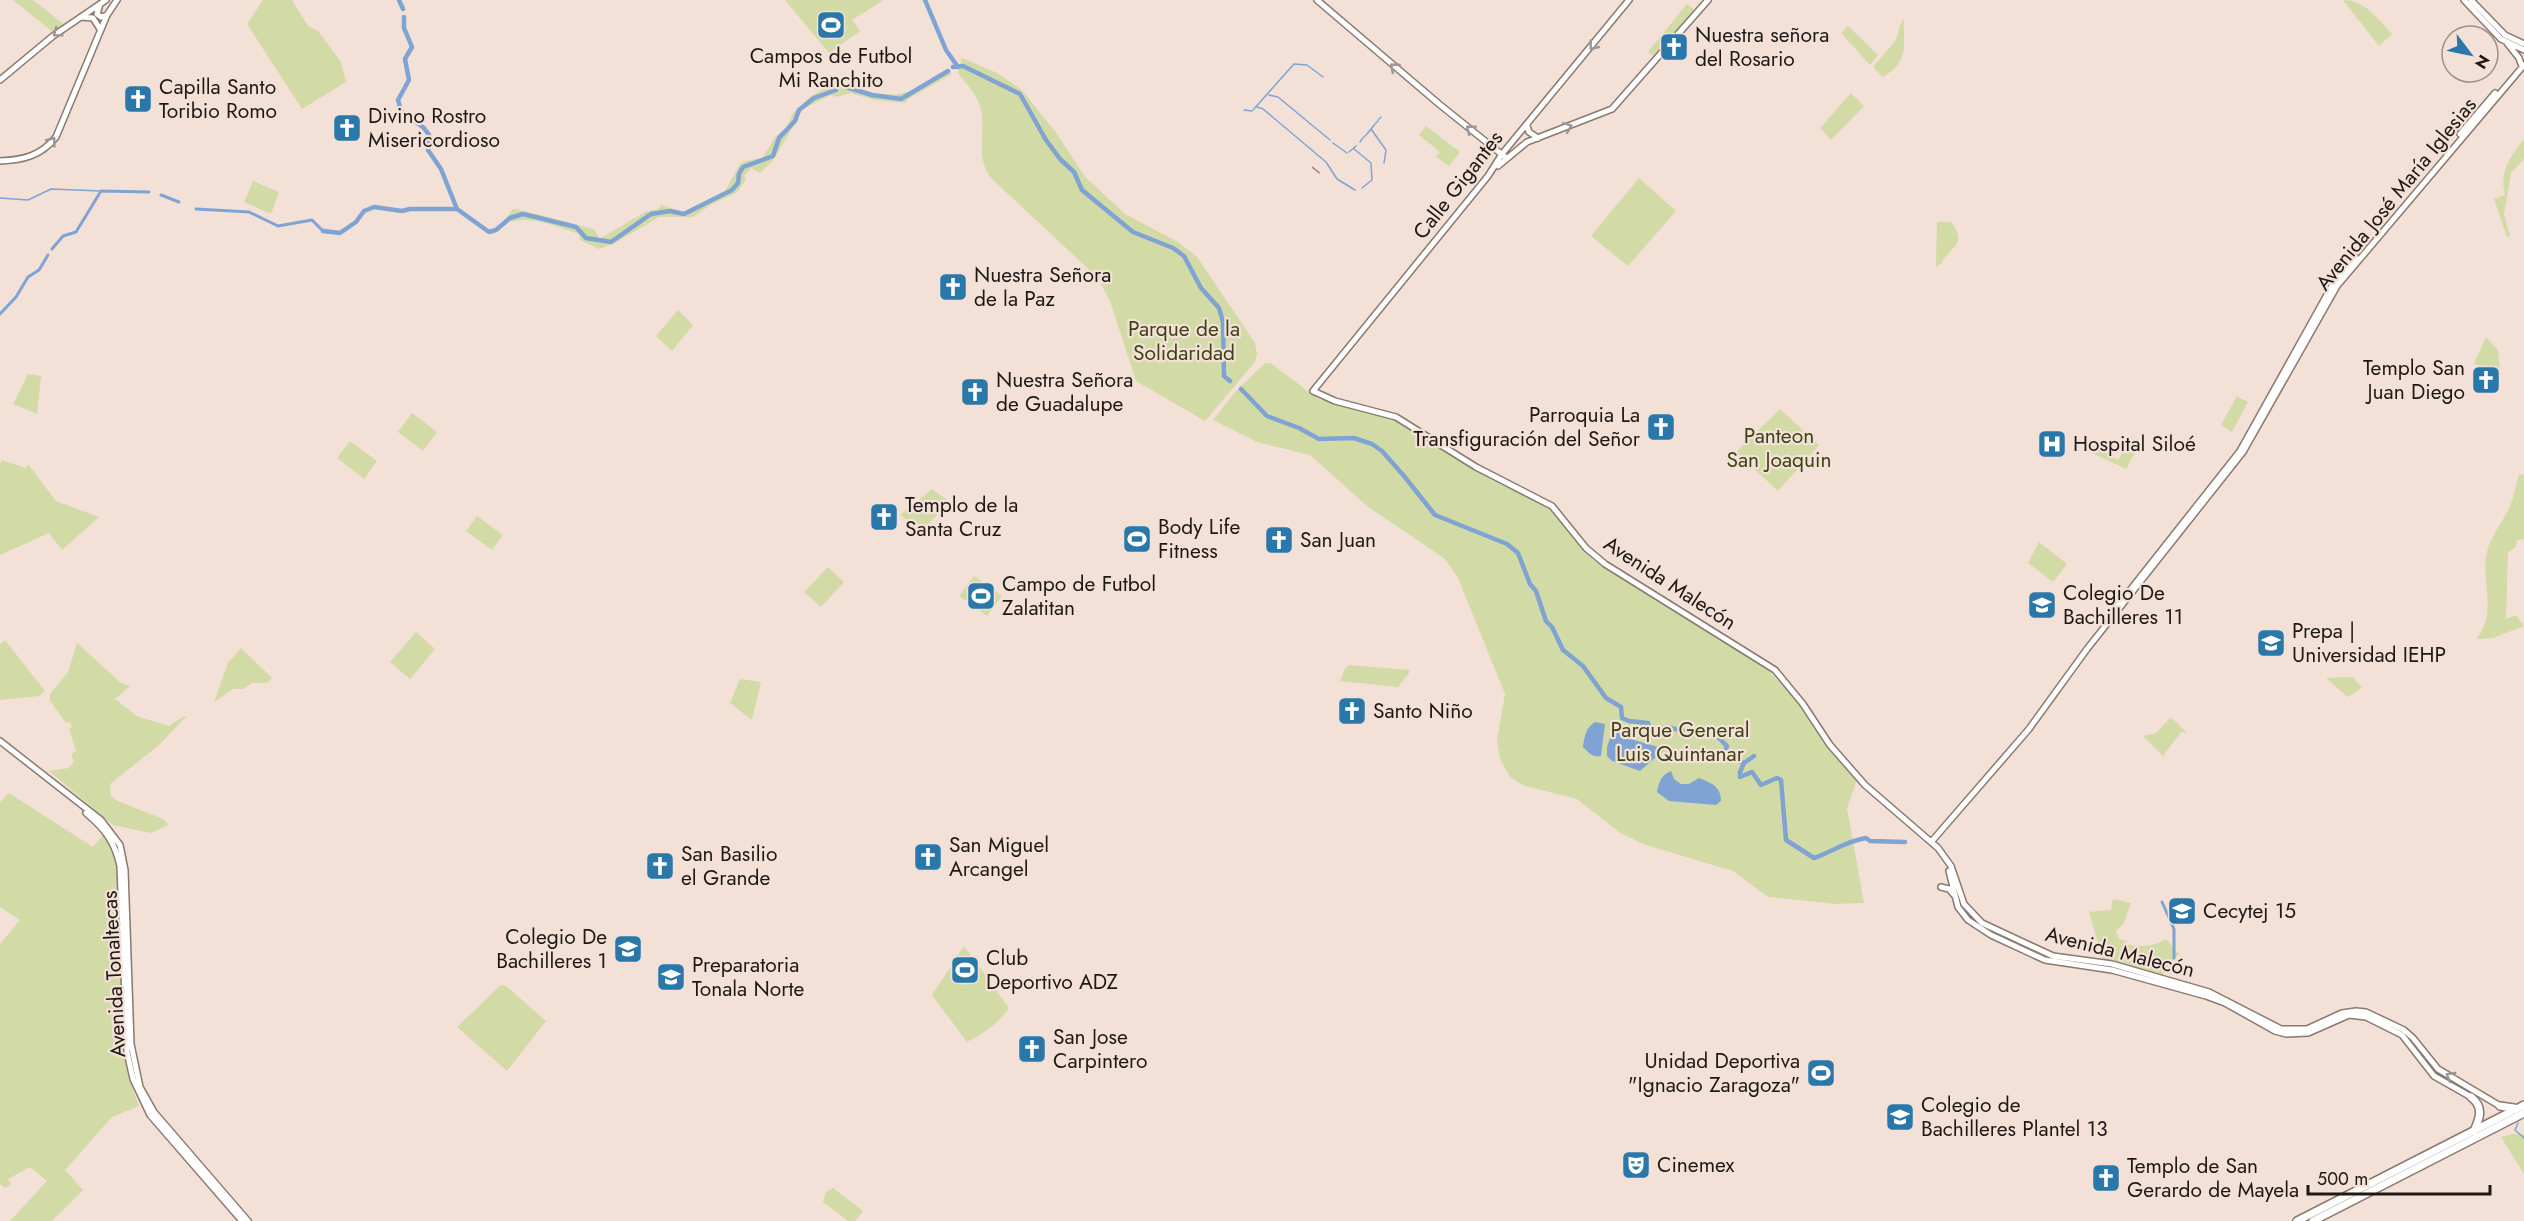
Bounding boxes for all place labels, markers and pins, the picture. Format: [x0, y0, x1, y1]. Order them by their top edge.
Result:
sports icon: Campos de Futbol Mi Ranchito [815, 9, 847, 41]
place label: Nuestra señora del Rosario [1695, 20, 1829, 74]
church icon: Nuestra señora del Rosario [1658, 31, 1690, 63]
place label: Campos de Futbol Mi Ranchito [750, 41, 912, 95]
place label: Capilla Santo Toribio Romo [159, 72, 277, 126]
church icon: Capilla Santo Toribio Romo [122, 83, 154, 115]
place label: Divino Rostro Misericordioso [368, 101, 500, 155]
church icon: Divino Rostro Misericordioso [331, 112, 363, 144]
place label: Nuestra Señora de la Paz [974, 260, 1111, 314]
church icon: Nuestra Señora de la Paz [937, 271, 969, 303]
place label: Templo San Juan Diego [2363, 353, 2465, 407]
church icon: Templo San Juan Diego [2470, 364, 2502, 396]
place label: Nuestra Señora de Guadalupe [996, 365, 1133, 419]
church icon: Nuestra Señora de Guadalupe [959, 376, 991, 408]
place label: Parroquia La Transfiguración del Señor [1413, 400, 1641, 454]
church icon: Parroquia La Transfiguración del Señor [1645, 411, 1677, 443]
hospital icon: Hospital Siloé [2036, 428, 2068, 460]
place label: Hospital Siloé [2073, 429, 2196, 459]
place label: Templo de la Santa Cruz [905, 490, 1018, 544]
church icon: Templo de la Santa Cruz [868, 501, 900, 533]
place label: Body Life Fitness [1158, 512, 1241, 566]
sports icon: Body Life Fitness [1121, 523, 1153, 555]
church icon: San Juan [1263, 524, 1295, 556]
place label: San Juan [1300, 525, 1376, 555]
place label: Campo de Futbol Zalatitan [1002, 569, 1156, 623]
place label: Colegio De Bachilleres 11 [2063, 578, 2183, 632]
sports icon: Campo de Futbol Zalatitan [965, 580, 997, 612]
school or university icon: Colegio De Bachilleres 11 [2026, 589, 2058, 621]
place label: Prepa | Universidad IEHP [2292, 616, 2446, 670]
school or university icon: Prepa | Universidad IEHP [2255, 627, 2287, 659]
church icon: Santo Niño [1336, 695, 1368, 727]
place label: Santo Niño [1373, 696, 1473, 726]
place label: San Miguel Arcangel [949, 830, 1049, 884]
place label: San Basilio el Grande [681, 839, 777, 893]
church icon: San Miguel Arcangel [912, 841, 944, 873]
church icon: San Basilio el Grande [644, 850, 676, 882]
school or university icon: Cecytej 15 [2166, 895, 2198, 927]
place label: Cecytej 15 [2203, 896, 2296, 926]
place label: Colegio De Bachilleres 1 [496, 922, 607, 976]
school or university icon: Colegio De Bachilleres 1 [612, 933, 644, 965]
place label: Club Deportivo ADZ [986, 943, 1118, 997]
place label: Preparatoria Tonala Norte [692, 950, 804, 1004]
sports icon: Club Deportivo ADZ [949, 954, 981, 986]
school or university icon: Preparatoria Tonala Norte [655, 961, 687, 993]
place label: San Jose Carpintero [1053, 1022, 1147, 1076]
church icon: San Jose Carpintero [1016, 1033, 1048, 1065]
place label: Unidad Deportiva "Ignacio Zaragoza" [1628, 1046, 1800, 1100]
sports icon: Unidad Deportiva "Ignacio Zaragoza" [1805, 1057, 1837, 1089]
place label: Colegio de Bachilleres Plantel 13 [1921, 1090, 2108, 1144]
school or university icon: Colegio de Bachilleres Plantel 13 [1884, 1101, 1916, 1133]
theatre icon: Cinemex [1620, 1149, 1652, 1181]
place label: Cinemex [1657, 1150, 1735, 1180]
place label: Templo de San Gerardo de Mayela [2127, 1151, 2299, 1205]
church icon: Templo de San Gerardo de Mayela [2090, 1162, 2122, 1194]

